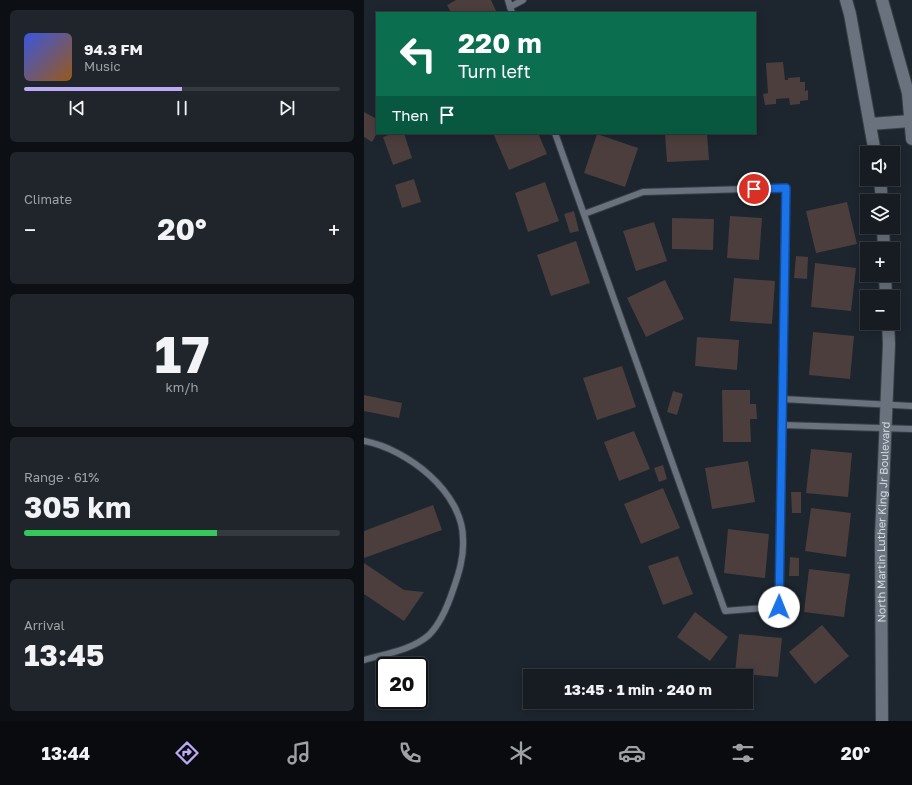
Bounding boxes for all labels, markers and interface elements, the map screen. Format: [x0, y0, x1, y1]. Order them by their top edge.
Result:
text: 220 m [458, 26, 542, 59]
icon: left [392, 28, 444, 80]
text: 94.3 FM [84, 40, 143, 58]
text: Music [84, 58, 121, 74]
text: Turn left [458, 60, 531, 82]
icon: previous [66, 97, 88, 119]
icon: pause [171, 97, 193, 119]
icon: next [276, 97, 298, 119]
icon: arrive [436, 104, 458, 126]
text: Then [392, 106, 428, 124]
map controls [860, 146, 900, 330]
button: sound [860, 146, 900, 186]
pin [737, 172, 771, 206]
icon: arrive [743, 178, 765, 200]
text: Climate [24, 191, 72, 207]
button: layers [860, 194, 900, 234]
text: 20° [157, 211, 207, 247]
text: − [24, 216, 36, 243]
text: + [328, 216, 340, 243]
button: + [860, 242, 900, 282]
button: − [860, 290, 900, 330]
text: 17 [154, 322, 210, 384]
text: km/h [165, 379, 199, 395]
street label: North Martin Luther King Jr Boulevard [874, 421, 892, 623]
text: Range · 61% [24, 469, 99, 485]
text: 305 km [24, 489, 131, 525]
position arrow [758, 586, 800, 628]
text: Arrival [24, 617, 65, 633]
text: 13:45 [24, 637, 104, 673]
speed limit sign: 20 [376, 657, 428, 709]
text: 13:45 · 1 min · 240 m [564, 680, 712, 698]
icon: directions [173, 739, 201, 767]
icon: music [285, 739, 313, 767]
icon: phone [396, 739, 424, 767]
icon: climate [507, 739, 535, 767]
icon: car [618, 739, 646, 767]
icon: filters [729, 739, 757, 767]
text: 13:44 [42, 742, 90, 764]
text: 20° [841, 742, 870, 764]

